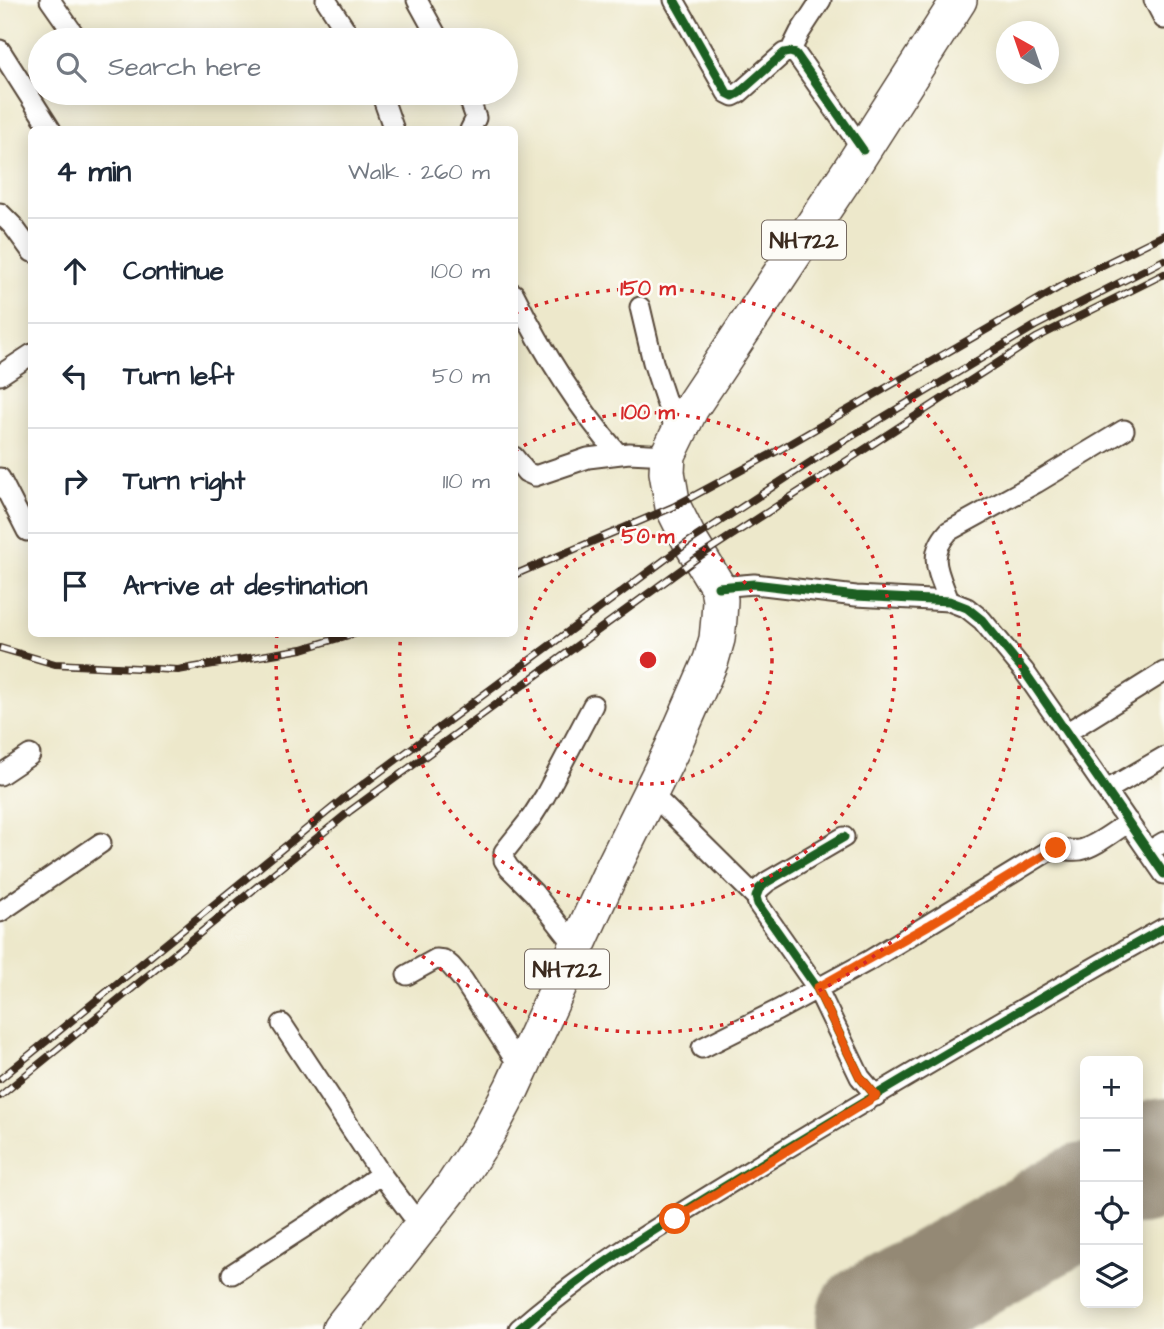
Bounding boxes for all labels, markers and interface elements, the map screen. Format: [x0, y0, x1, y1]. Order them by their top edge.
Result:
north arrow [996, 21, 1059, 84]
search box [28, 28, 518, 105]
icon: search [52, 48, 90, 86]
text: Search here [108, 49, 261, 85]
text: 4 min [56, 151, 131, 193]
text: Walk · 260 m [348, 156, 490, 188]
road number: NH722 [762, 220, 846, 260]
icon: ahead [56, 252, 94, 290]
text: Continue [123, 253, 224, 289]
text: 100 m [431, 255, 490, 287]
text: 150 m [620, 274, 676, 303]
icon: left [56, 357, 94, 395]
text: Turn left [123, 358, 234, 394]
text: 50 m [432, 360, 490, 392]
text: 100 m [621, 398, 676, 427]
icon: right [56, 462, 94, 500]
text: Turn right [123, 463, 245, 499]
text: 110 m [442, 465, 490, 497]
text: 50 m [622, 522, 675, 551]
icon: arrive [56, 567, 94, 605]
text: Arrive at destination [123, 568, 368, 604]
centre of rings [636, 648, 660, 672]
route end [1040, 832, 1071, 863]
road number: NH722 [525, 950, 609, 988]
map controls [1080, 1056, 1143, 1308]
button: + [1080, 1056, 1143, 1119]
button: − [1080, 1119, 1143, 1182]
button: locate [1080, 1182, 1143, 1245]
route start [659, 1203, 690, 1234]
button: layers [1080, 1245, 1143, 1308]

